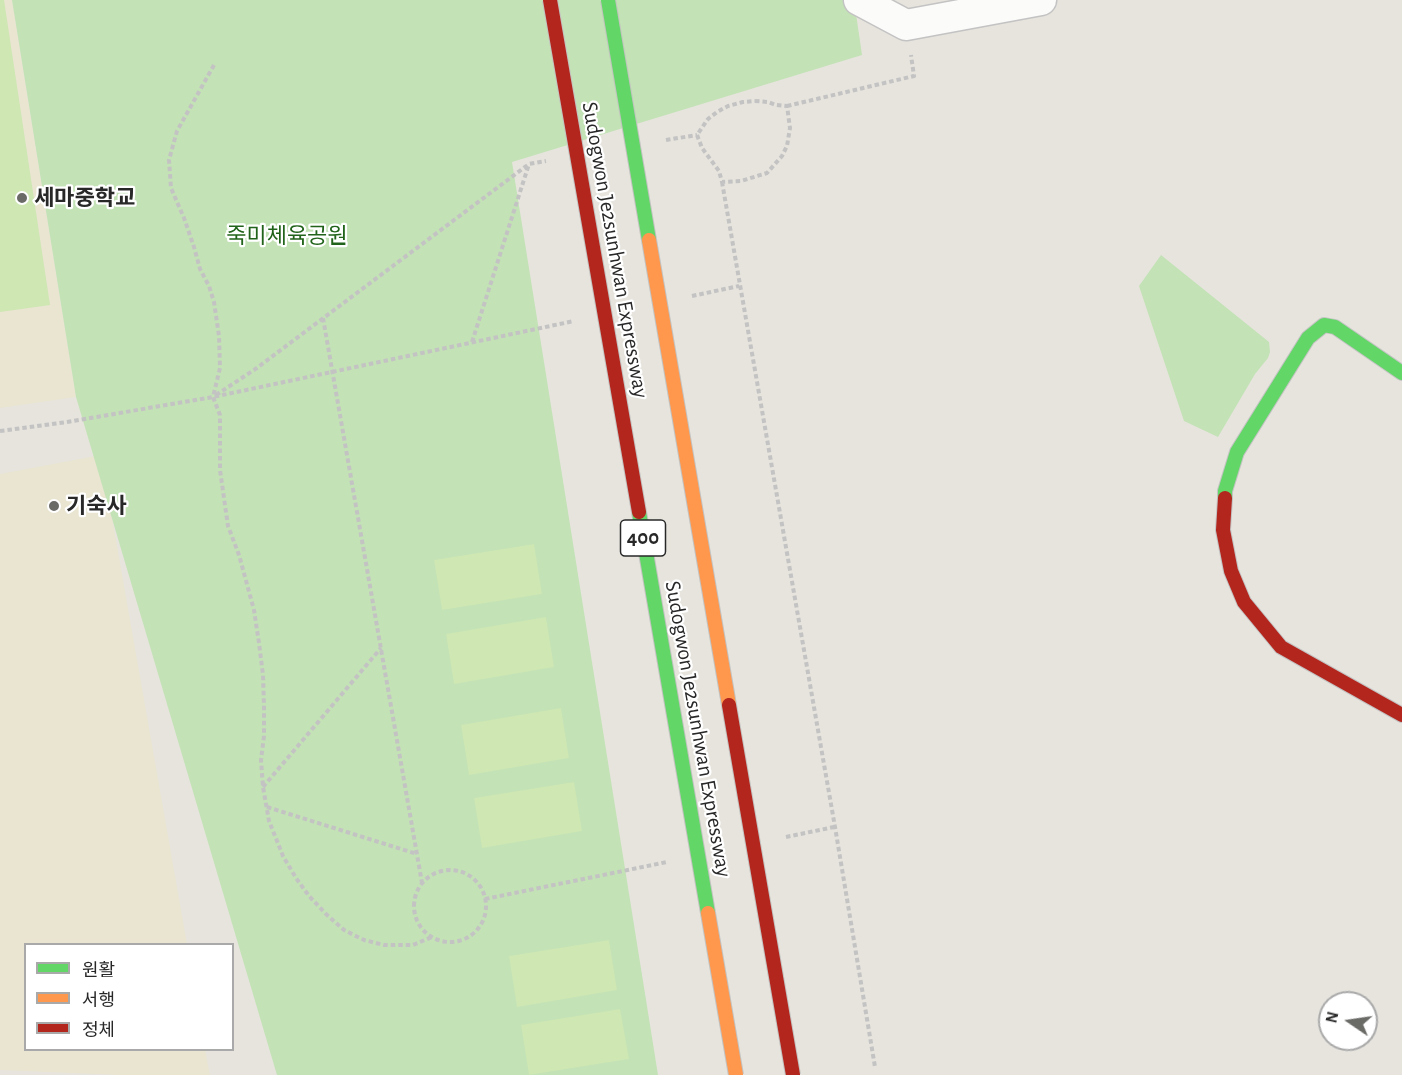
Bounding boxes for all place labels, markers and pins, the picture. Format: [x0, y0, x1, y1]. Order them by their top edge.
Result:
place label: 세마중학교 [34, 185, 135, 211]
marker: 세마중학교 [15, 191, 29, 205]
place label: 기숙사 [66, 493, 127, 519]
marker: 기숙사 [47, 499, 61, 513]

